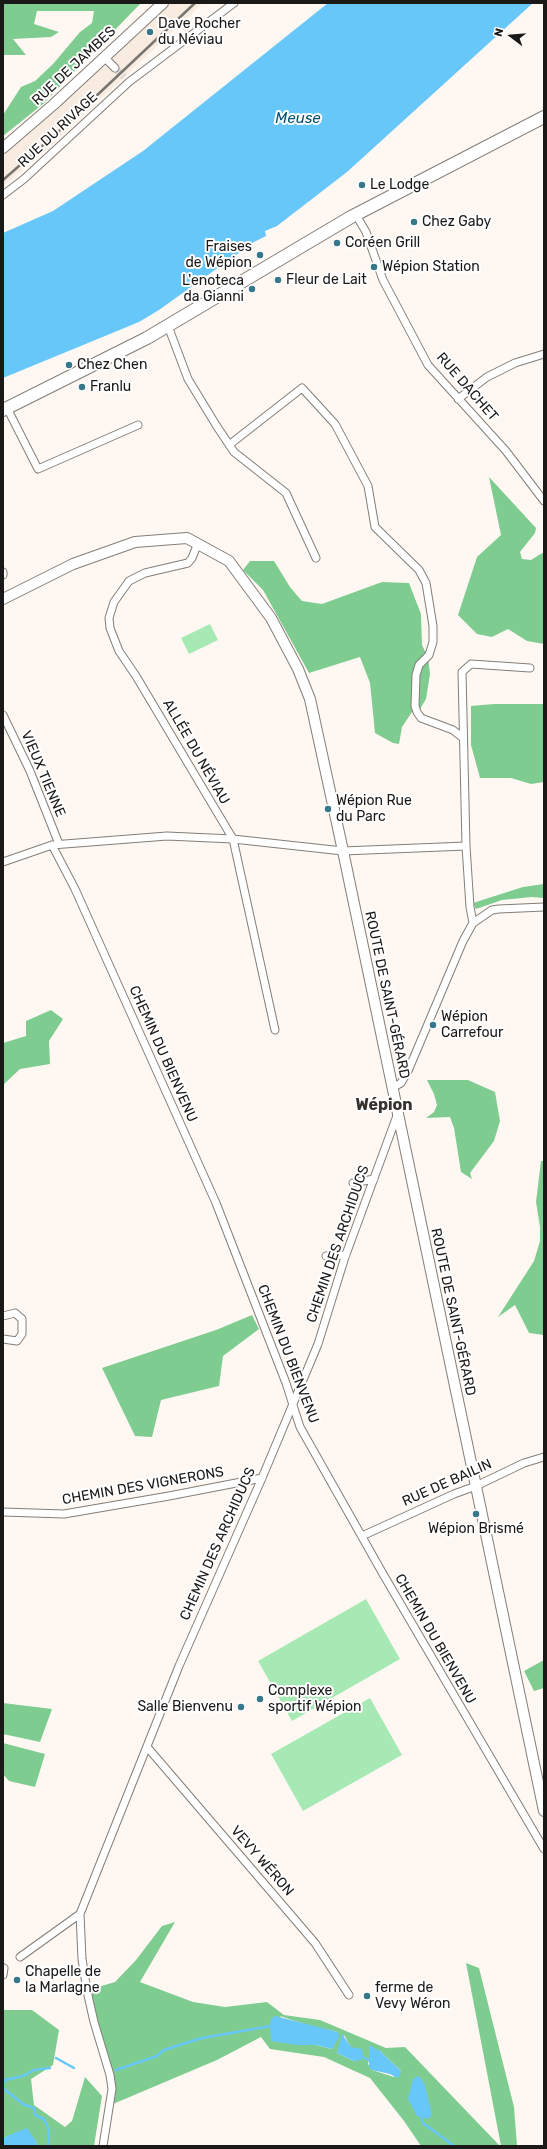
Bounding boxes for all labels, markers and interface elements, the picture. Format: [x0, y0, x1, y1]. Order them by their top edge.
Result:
place label: Dave Rocher du Néviau [158, 16, 241, 48]
north arrow [491, 16, 531, 56]
street label: RUE DE JAMBES [29, 23, 119, 109]
marker: Dave Rocher du Néviau [145, 27, 155, 37]
text: N [492, 27, 506, 38]
street label: RUE DU RIVAGE [15, 89, 101, 171]
water label: Meuse [275, 110, 321, 128]
place label: Le Lodge [370, 177, 429, 193]
marker: Le Lodge [357, 180, 367, 190]
place label: Chez Gaby [422, 214, 491, 230]
marker: Chez Gaby [409, 217, 419, 227]
place label: Coréen Grill [345, 235, 420, 251]
marker: Coréen Grill [332, 238, 342, 248]
place label: Fraises de Wépion [185, 239, 252, 272]
marker: Fraises de Wépion [255, 250, 265, 260]
place label: Wépion Station [382, 259, 480, 275]
marker: Wépion Station [369, 262, 379, 272]
place label: Fleur de Lait [286, 272, 367, 288]
place label: L'enoteca da Gianni [182, 273, 244, 306]
marker: Fleur de Lait [273, 275, 283, 285]
marker: L'enoteca da Gianni [247, 284, 257, 294]
street label: RUE DACHET [433, 349, 501, 425]
place label: Chez Chen [77, 357, 147, 373]
marker: Chez Chen [64, 360, 74, 370]
place label: Franlu [90, 379, 131, 395]
marker: Franlu [77, 382, 87, 392]
street label: ALLÉE DU NÉVIAU [159, 696, 233, 808]
street label: VIEUX TIENNE [17, 728, 69, 820]
place label: Wépion Rue du Parc [336, 793, 412, 826]
marker: Wépion Rue du Parc [323, 804, 333, 814]
street label: ROUTE DE SAINT-GÉRARD [361, 910, 413, 1080]
street label: CHEMIN DU BIENVENU [125, 983, 201, 1125]
place label: Wépion Carrefour [441, 1009, 503, 1042]
marker: Wépion Carrefour [428, 1020, 438, 1030]
district label: Wépion [355, 1095, 413, 1115]
street label: CHEMIN DES ARCHIDUCS [303, 1163, 373, 1325]
street label: ROUTE DE SAINT-GÉRARD [427, 1227, 479, 1397]
street label: CHEMIN DU BIENVENU [254, 1282, 322, 1426]
street label: RUE DE BAILIN [400, 1456, 494, 1510]
street label: CHEMIN DES VIGNERONS [61, 1463, 225, 1509]
street label: CHEMIN DES ARCHIDUCS [177, 1465, 259, 1623]
marker: Wépion Brismé [471, 1509, 481, 1519]
place label: Wépion Brismé [428, 1521, 524, 1537]
street label: CHEMIN DU BIENVENU [391, 1571, 479, 1707]
place label: Complexe sportif Wépion [268, 1683, 362, 1716]
marker: Complexe sportif Wépion [255, 1694, 265, 1704]
place label: Salle Bienvenu [137, 1699, 233, 1715]
marker: Salle Bienvenu [236, 1702, 246, 1712]
street label: VEVY WÉRON [227, 1823, 297, 1899]
place label: Chapelle de la Marlagne [25, 1964, 101, 1996]
marker: Chapelle de la Marlagne [12, 1975, 22, 1985]
place label: ferme de Vevy Wéron [375, 1980, 450, 2012]
marker: ferme de Vevy Wéron [362, 1991, 372, 2001]

